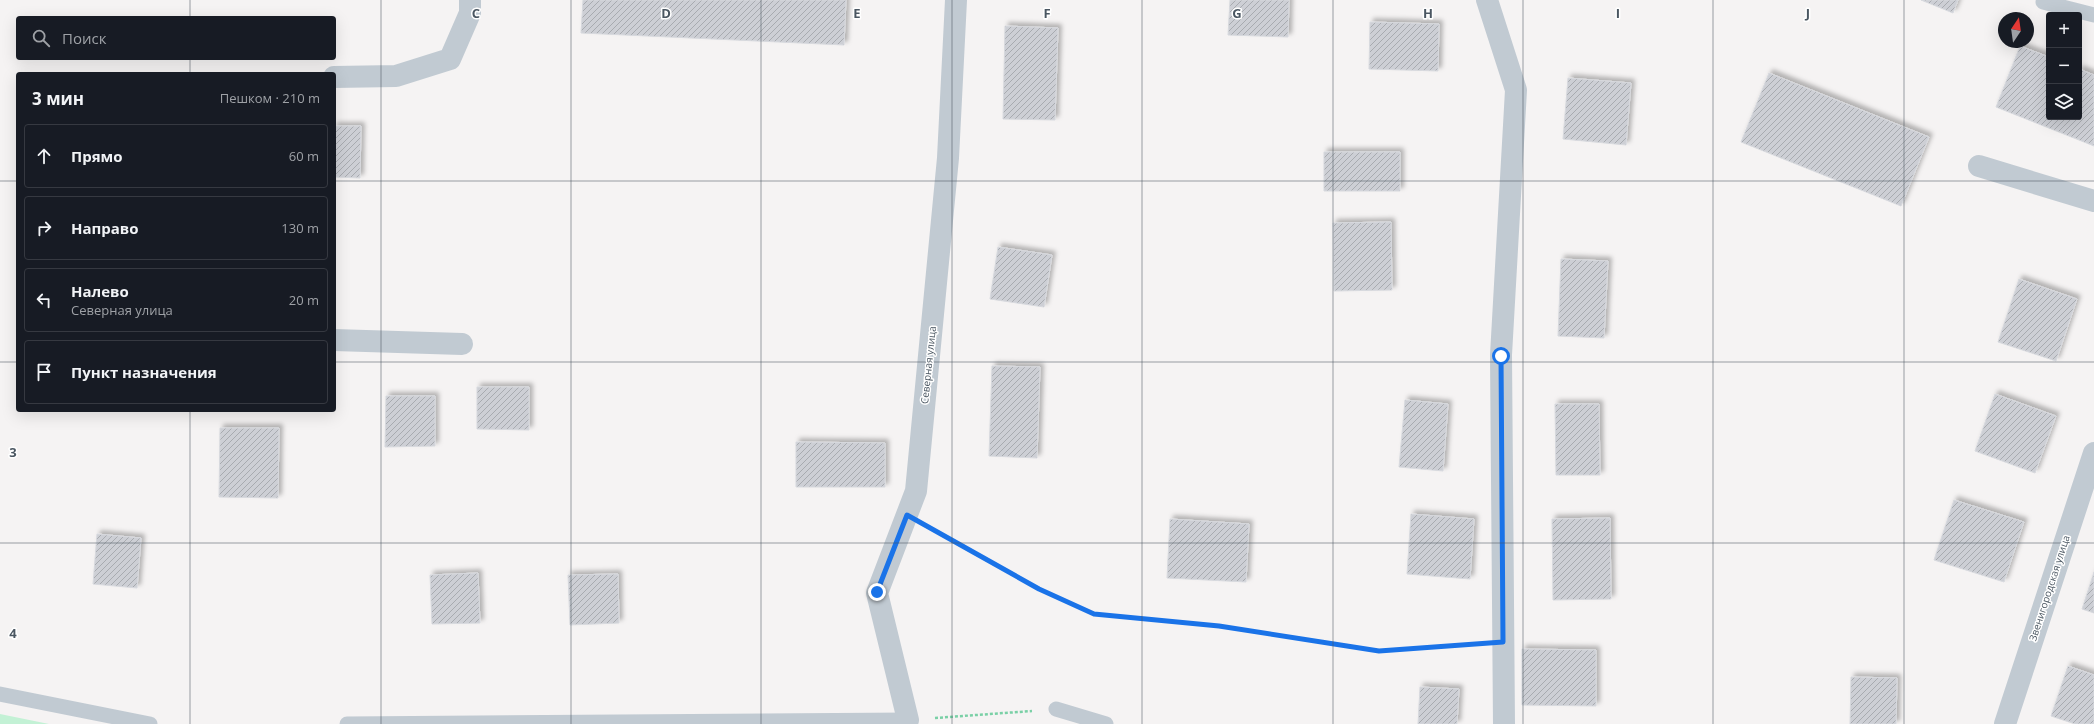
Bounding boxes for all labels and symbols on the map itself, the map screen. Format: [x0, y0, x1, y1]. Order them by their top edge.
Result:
text: C [472, 4, 480, 22]
text: D [661, 4, 671, 22]
text: E [853, 4, 861, 22]
text: F [1043, 4, 1051, 22]
text: G [1232, 4, 1242, 22]
text: H [1423, 4, 1433, 22]
text: I [1616, 4, 1620, 22]
text: J [1805, 4, 1810, 22]
north arrow [1998, 12, 2034, 48]
street label: Северная улица [917, 325, 939, 405]
route start [1492, 347, 1510, 365]
text: 3 [9, 443, 17, 461]
street label: Звенигородская улица [2025, 533, 2073, 643]
route end [868, 583, 886, 601]
text: 4 [9, 624, 17, 642]

